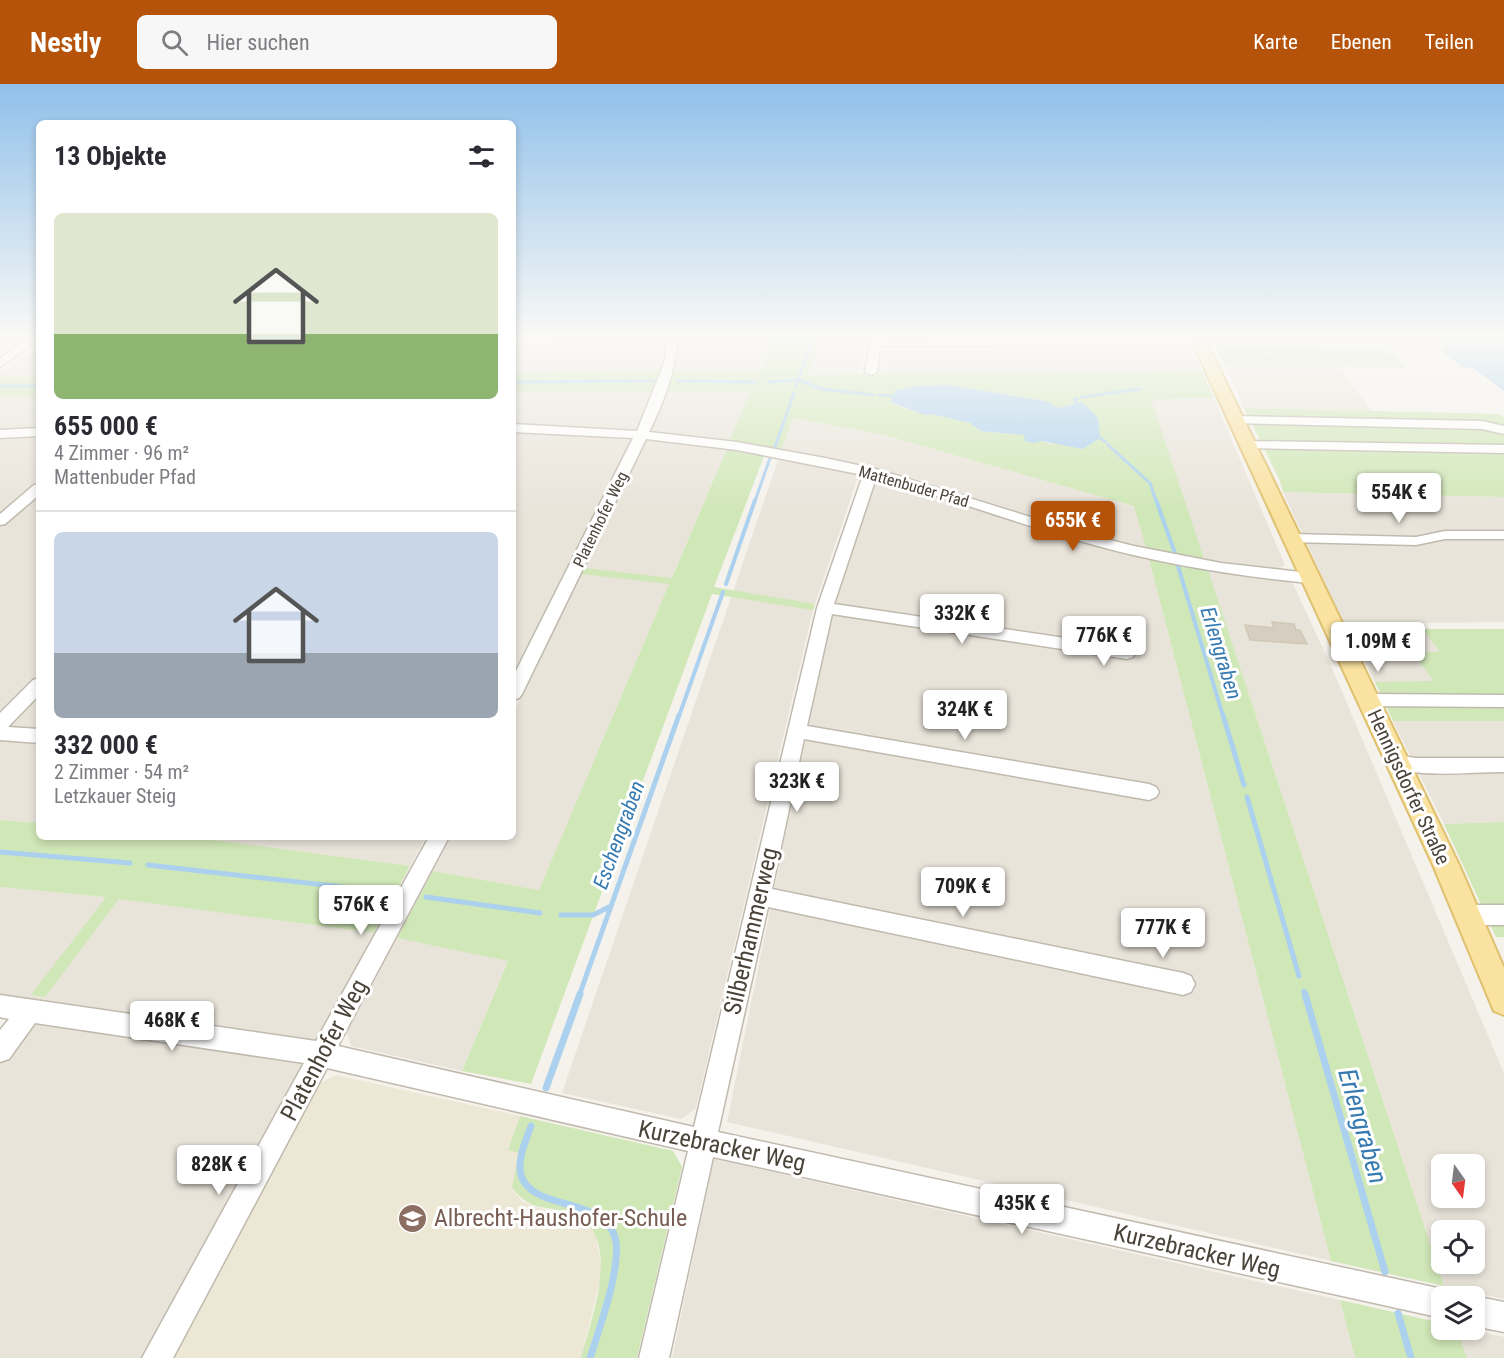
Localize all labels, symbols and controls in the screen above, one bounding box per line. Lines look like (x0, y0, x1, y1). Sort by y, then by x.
search box (137, 15, 557, 69)
text: Nestly (30, 26, 101, 59)
icon: search (158, 26, 191, 59)
text: Hier suchen (206, 30, 310, 55)
text: Karte (1253, 30, 1298, 54)
text: Ebenen (1331, 30, 1392, 54)
text: Teilen (1425, 30, 1474, 54)
icon: filters (465, 140, 498, 173)
text: 13 Objekte (54, 141, 167, 171)
icon: home (222, 252, 330, 360)
text: 655 000 € (54, 411, 158, 441)
text: 4 Zimmer · 96 m² (54, 441, 189, 465)
street label: Mattenbuder Pfad (857, 462, 971, 511)
text: Mattenbuder Pfad (54, 465, 196, 489)
street label: Platenhofer Weg (569, 468, 632, 570)
pin: 554K € (1350, 473, 1448, 524)
text: 554K € (1371, 480, 1427, 504)
pin: 655K € (1024, 501, 1122, 552)
text: 655K € (1045, 508, 1101, 532)
icon: home (222, 571, 330, 679)
pin: 332K € (913, 594, 1011, 645)
text: 332K € (934, 601, 990, 625)
water label: Erlengraben (1196, 604, 1246, 702)
pin: 776K € (1055, 616, 1153, 667)
pin: 1.09M € (1323, 622, 1433, 673)
text: 776K € (1076, 623, 1132, 647)
text: 1.09M € (1345, 629, 1411, 653)
pin: 324K € (916, 690, 1014, 741)
text: 324K € (937, 697, 993, 721)
street label: Hennigsdorfer Straße (1363, 706, 1455, 868)
text: 332 000 € (54, 730, 158, 760)
text: 2 Zimmer · 54 m² (54, 760, 189, 784)
pin: 323K € (748, 762, 846, 813)
text: 323K € (769, 769, 825, 793)
water label: Eschengraben (588, 778, 650, 892)
text: Letzkauer Steig (54, 784, 176, 808)
street label: Silberhammerweg (718, 845, 784, 1017)
pin: 709K € (914, 867, 1012, 918)
text: 709K € (935, 874, 991, 898)
pin: 576K € (312, 885, 410, 936)
text: 576K € (333, 892, 389, 916)
pin: 777K € (1114, 908, 1212, 959)
text: 777K € (1135, 915, 1191, 939)
street label: Platenhofer Weg (275, 974, 373, 1126)
pin: 468K € (123, 1001, 221, 1052)
text: 468K € (144, 1008, 200, 1032)
water label: Erlengraben (1332, 1065, 1394, 1187)
street label: Kurzebracker Weg (636, 1115, 808, 1177)
pin: 828K € (170, 1145, 268, 1196)
text: 828K € (191, 1152, 247, 1176)
north arrow (1431, 1154, 1485, 1208)
map controls (1431, 1154, 1485, 1340)
pin: 435K € (973, 1184, 1071, 1235)
text: 435K € (994, 1191, 1050, 1215)
school or university icon: Albrecht-Haushofer-Schule (397, 1202, 429, 1234)
place label: Albrecht-Haushofer-Schule (434, 1204, 687, 1232)
street label: Kurzebracker Weg (1111, 1218, 1283, 1284)
button: locate (1431, 1220, 1485, 1274)
button: layers (1431, 1286, 1485, 1340)

